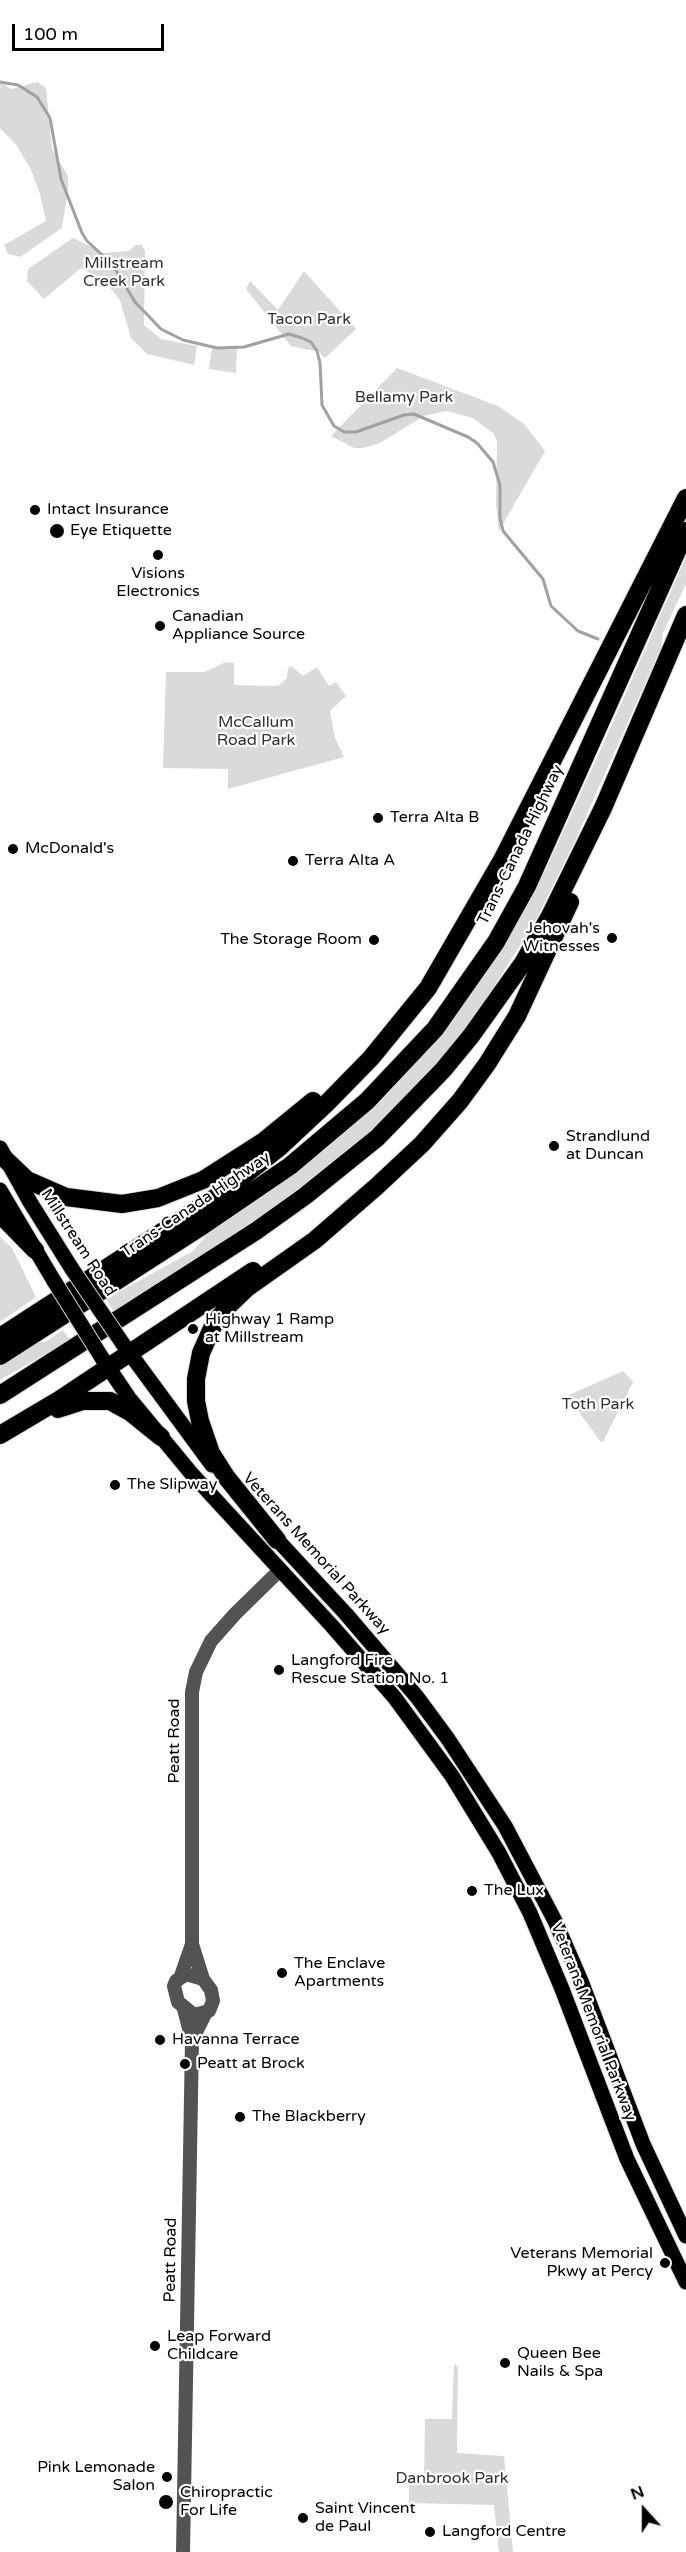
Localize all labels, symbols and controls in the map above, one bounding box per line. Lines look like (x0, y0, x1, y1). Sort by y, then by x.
scale bar (15, 12, 166, 50)
text: 100 m (23, 23, 78, 45)
park label: Millstream Creek Park (83, 254, 165, 292)
park label: Tacon Park (267, 310, 351, 330)
park label: Bellamy Park (355, 388, 453, 408)
place label: Intact Insurance (47, 500, 169, 520)
marker: Intact Insurance (28, 503, 42, 517)
place label: Eye Etiquette (70, 521, 172, 541)
marker: Eye Etiquette (48, 522, 66, 540)
marker: Visions Electronics (151, 548, 165, 562)
place label: Visions Electronics (116, 564, 200, 602)
place label: Canadian Appliance Source (172, 607, 305, 645)
marker: Canadian Appliance Source (153, 619, 167, 633)
park label: McCallum Road Park (217, 713, 295, 751)
street label: Trans-Canada Highway (474, 762, 568, 928)
place label: Terra Alta B (390, 808, 479, 828)
marker: Terra Alta B (371, 811, 385, 825)
place label: McDonald's (25, 839, 114, 859)
marker: McDonald's (6, 842, 20, 856)
place label: Terra Alta A (305, 851, 395, 871)
marker: Terra Alta A (286, 854, 300, 868)
place label: Jehovah's Witnesses (523, 919, 600, 957)
place label: The Storage Room (220, 930, 362, 950)
marker: Jehovah's Witnesses (605, 931, 619, 945)
marker: The Storage Room (367, 933, 381, 947)
place label: Strandlund at Duncan (566, 1127, 650, 1165)
marker: Strandlund at Duncan (547, 1139, 561, 1153)
street label: Trans-Canada Highway (118, 1148, 274, 1262)
street label: Millstream Road (36, 1186, 120, 1300)
place label: Highway 1 Ramp at Millstream (205, 1310, 334, 1348)
marker: Highway 1 Ramp at Millstream (186, 1322, 200, 1336)
park label: Toth Park (562, 1395, 634, 1415)
street label: Veterans Memorial Parkway (238, 1469, 394, 1639)
place label: The Slipway (127, 1475, 217, 1495)
marker: The Slipway (108, 1478, 122, 1492)
place label: Langford Fire Rescue Station No. 1 (291, 1651, 449, 1689)
marker: Langford Fire Rescue Station No. 1 (272, 1663, 286, 1677)
street label: Peatt Road (165, 1699, 185, 1783)
place label: The Lux (484, 1881, 544, 1901)
marker: The Lux (465, 1884, 479, 1898)
street label: Veterans Memorial Parkway (546, 1920, 640, 2124)
place label: The Enclave Apartments (294, 1954, 385, 1992)
marker: The Enclave Apartments (275, 1966, 289, 1980)
place label: Havanna Terrace (172, 2030, 299, 2050)
marker: Havanna Terrace (153, 2033, 167, 2047)
place label: Peatt at Brock (197, 2054, 305, 2074)
marker: Peatt at Brock (178, 2057, 192, 2071)
place label: The Blackberry (252, 2107, 366, 2127)
marker: The Blackberry (233, 2110, 247, 2124)
street label: Peatt Road (161, 2217, 181, 2303)
place label: Veterans Memorial Pkwy at Percy (510, 2244, 653, 2282)
marker: Veterans Memorial Pkwy at Percy (658, 2256, 672, 2270)
place label: Leap Forward Childcare (167, 2327, 271, 2365)
marker: Leap Forward Childcare (148, 2339, 162, 2353)
place label: Queen Bee Nails & Spa (517, 2344, 603, 2382)
marker: Queen Bee Nails & Spa (498, 2356, 512, 2370)
place label: Pink Lemonade Salon (37, 2458, 155, 2496)
park label: Danbrook Park (395, 2469, 509, 2489)
marker: Pink Lemonade Salon (160, 2470, 174, 2484)
north arrow (614, 2480, 674, 2540)
text: N (628, 2482, 647, 2505)
place label: Chiropractic For Life (180, 2483, 273, 2521)
marker: Chiropractic For Life (157, 2493, 175, 2511)
place label: Saint Vincent de Paul (315, 2499, 416, 2537)
marker: Saint Vincent de Paul (296, 2511, 310, 2525)
place label: Langford Centre (442, 2522, 566, 2542)
marker: Langford Centre (423, 2525, 437, 2539)

